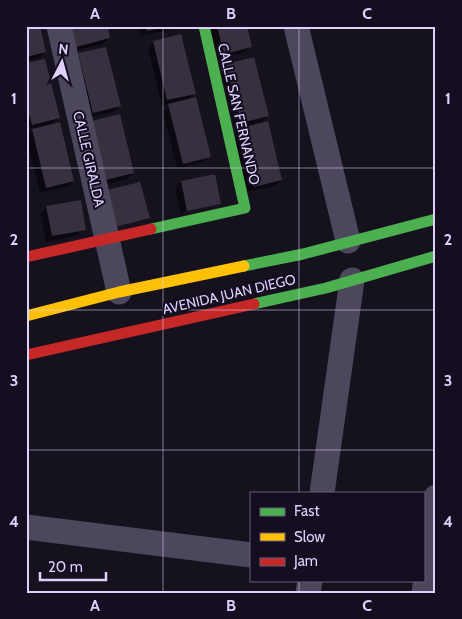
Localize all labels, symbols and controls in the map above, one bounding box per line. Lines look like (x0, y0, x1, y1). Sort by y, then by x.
text: A (90, 4, 100, 23)
text: B (226, 4, 236, 23)
text: C (362, 4, 372, 23)
north arrow (38, 38, 88, 88)
text: N (57, 40, 69, 59)
street label: CALLE SAN FERNANDO (214, 41, 264, 187)
text: 1 (11, 89, 17, 108)
text: 1 (445, 89, 451, 108)
street label: CALLE GIRALDA (69, 109, 109, 209)
text: 2 (10, 230, 18, 249)
text: 2 (444, 230, 452, 249)
street label: AVENIDA JUAN DIEGO (161, 270, 298, 318)
text: 3 (10, 371, 18, 390)
text: 3 (444, 371, 452, 390)
legend (250, 492, 424, 582)
text: Fast (294, 502, 319, 520)
text: 4 (9, 512, 19, 531)
text: 4 (443, 512, 453, 531)
text: Slow (294, 528, 325, 546)
scale bar (40, 549, 106, 581)
text: Jam (293, 552, 318, 570)
text: 20 m (48, 558, 83, 576)
text: A (90, 596, 100, 615)
text: B (226, 596, 236, 615)
text: C (362, 596, 372, 615)

